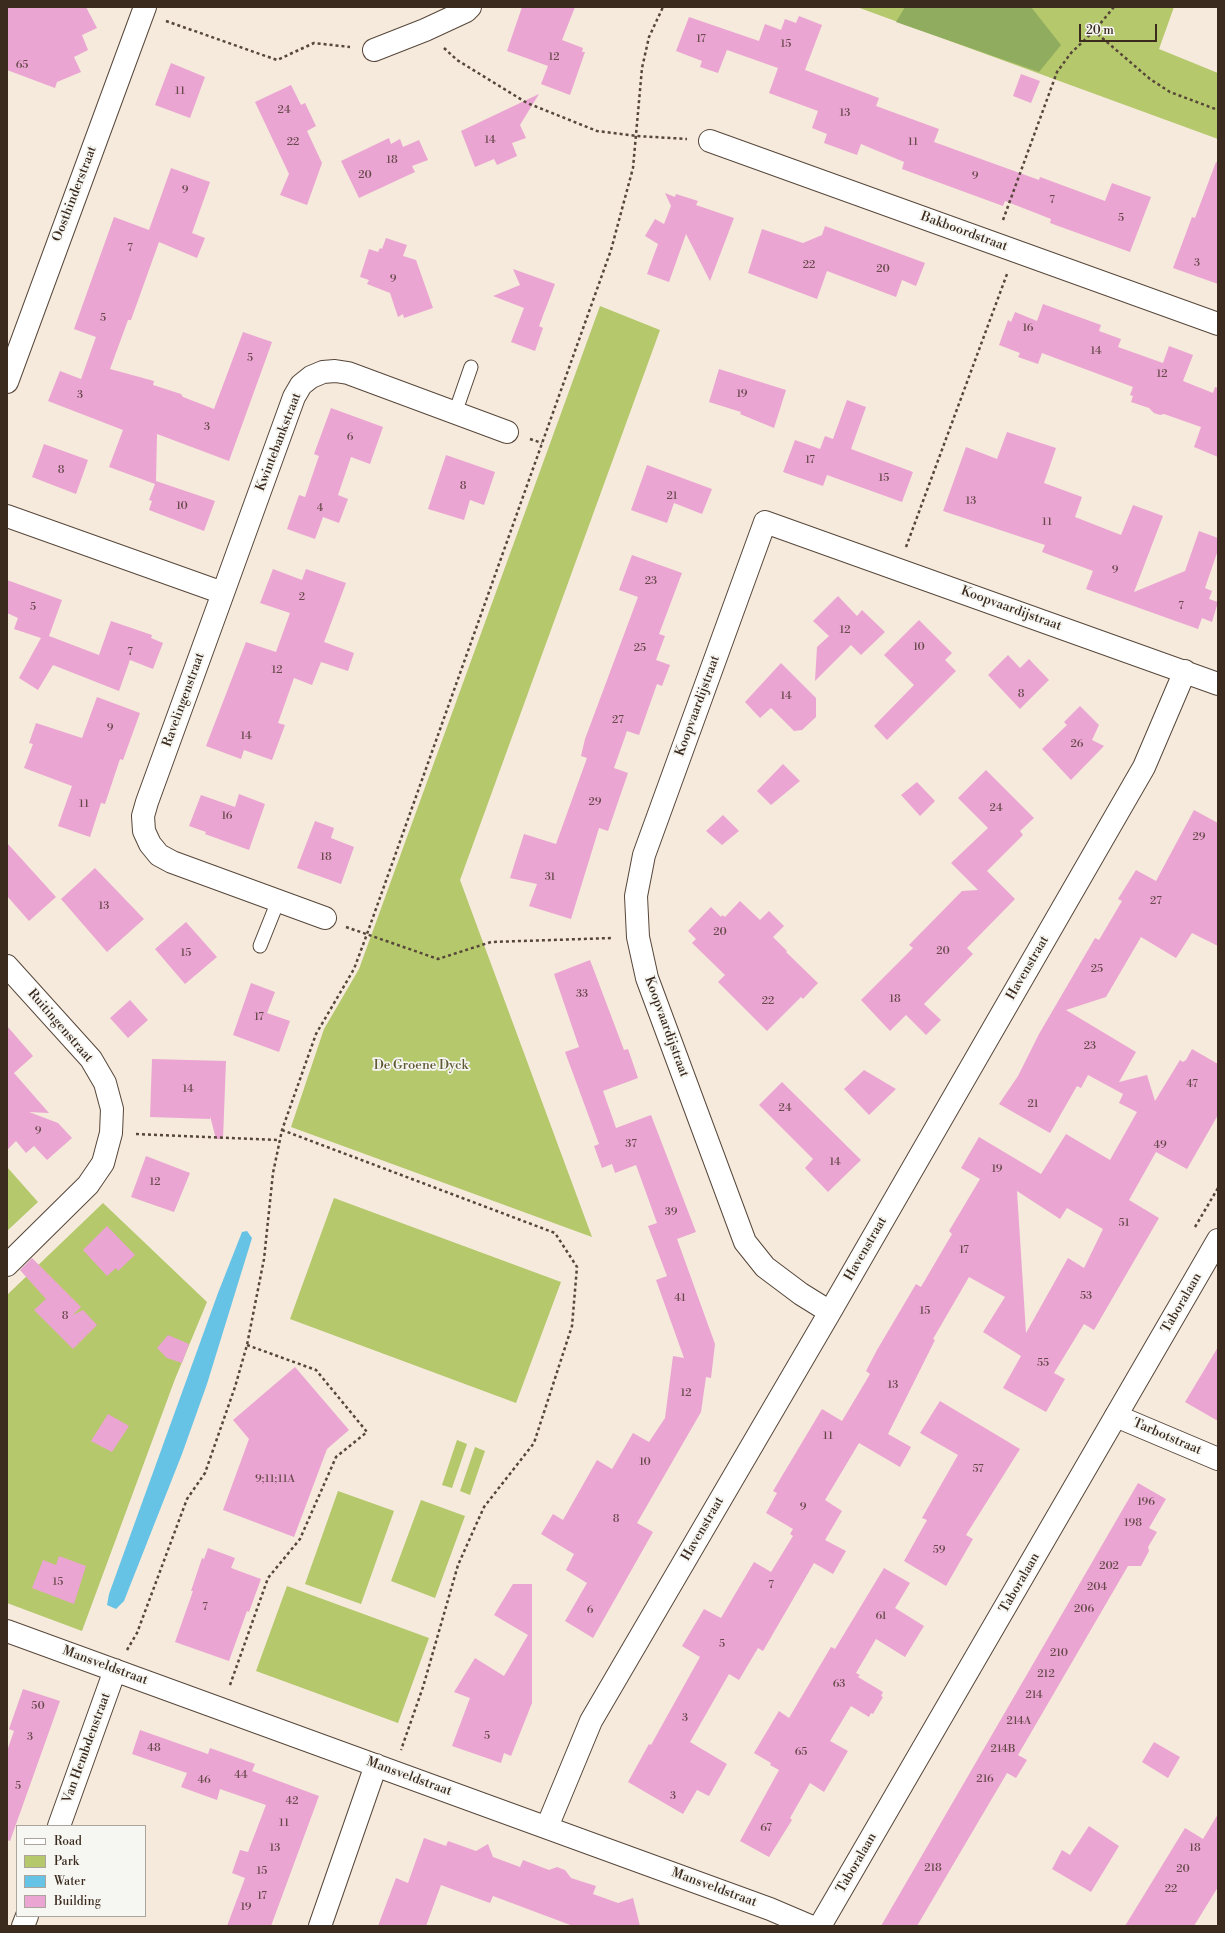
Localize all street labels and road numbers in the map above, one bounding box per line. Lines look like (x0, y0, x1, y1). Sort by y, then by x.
street label: Oosthinderstraat (50, 144, 100, 244)
street label: Bakboordstraat (919, 209, 1009, 255)
street label: Kwintebankstraat (253, 391, 305, 493)
street label: Koopvaardijstraat (959, 584, 1063, 634)
street label: Ravelingenstraat (160, 651, 208, 749)
street label: Koopvaardijstraat (673, 654, 723, 758)
street label: Havenstraat (1003, 933, 1053, 1003)
street label: Koopvaardijstraat (641, 975, 691, 1079)
street label: Ruitingenstraat (24, 986, 96, 1066)
street label: Havenstraat (841, 1214, 891, 1284)
street label: Taboralaan (1159, 1270, 1205, 1336)
street label: Tarbotstraat (1130, 1415, 1204, 1459)
street label: Havenstraat (678, 1494, 728, 1564)
street label: Taboralaan (997, 1550, 1043, 1616)
street label: Mansveldstraat (60, 1643, 150, 1689)
street label: Van Hembdenstraat (60, 1691, 114, 1805)
street label: Mansveldstraat (364, 1754, 454, 1800)
street label: Taboralaan (834, 1830, 880, 1896)
street label: Mansveldstraat (669, 1865, 759, 1911)

